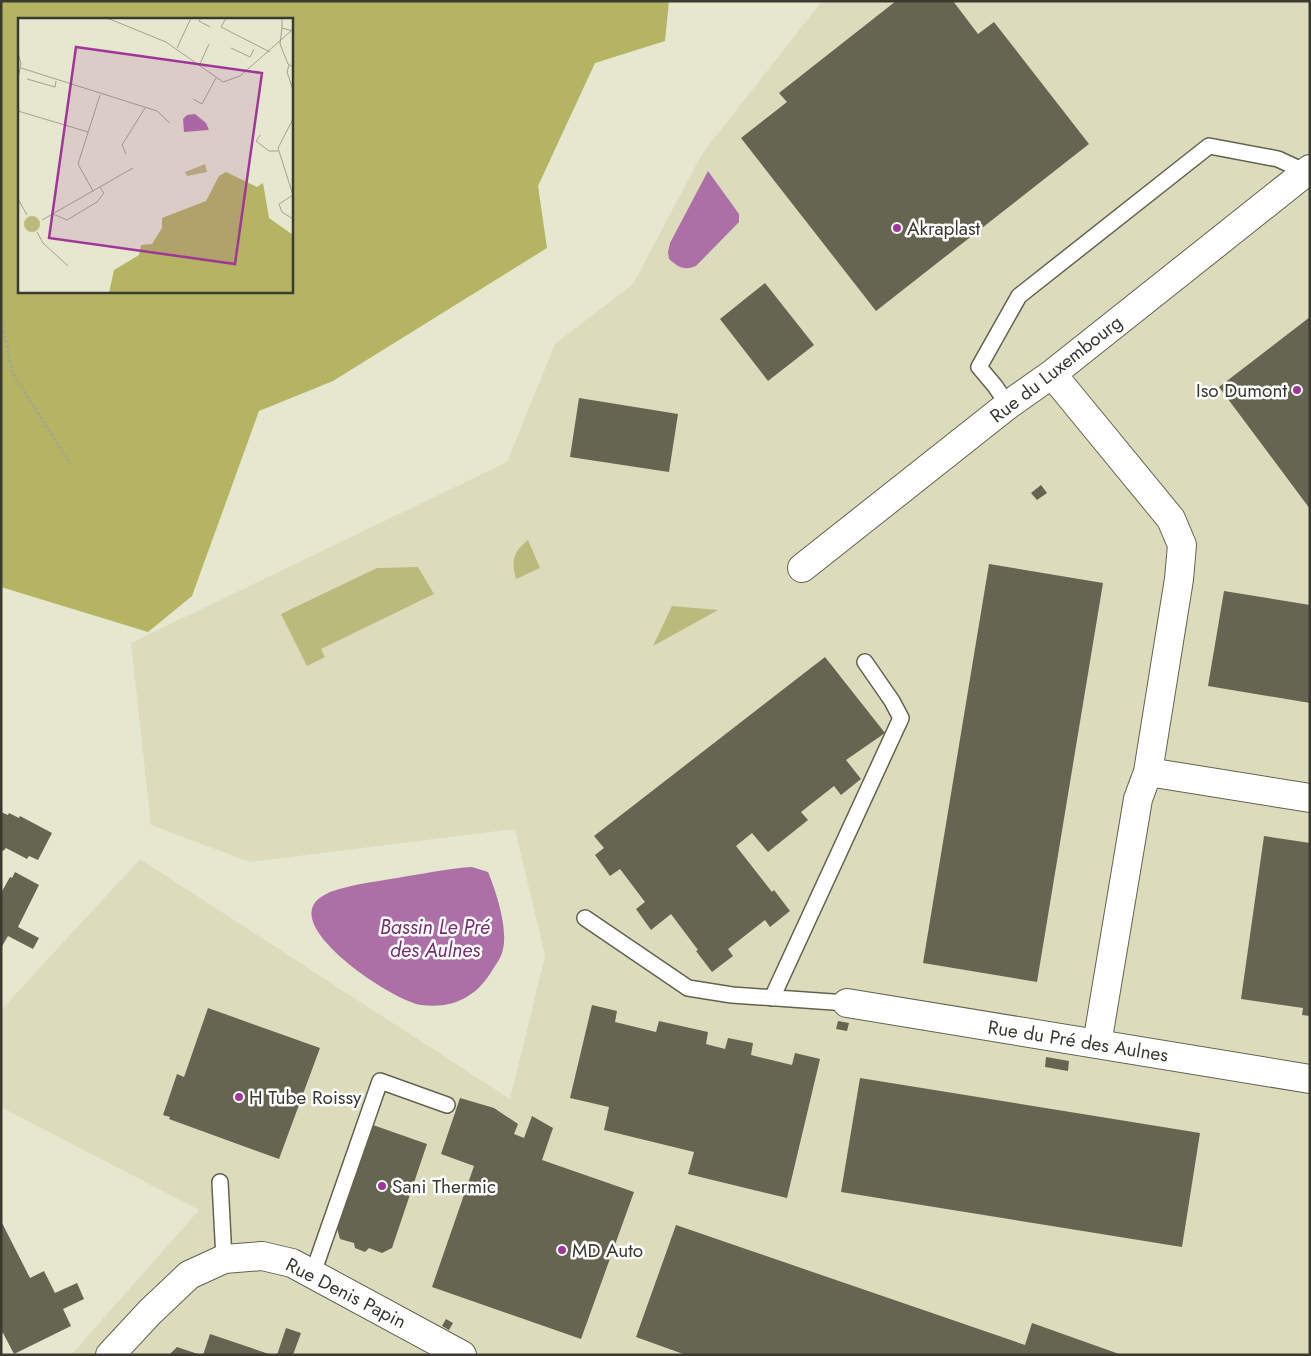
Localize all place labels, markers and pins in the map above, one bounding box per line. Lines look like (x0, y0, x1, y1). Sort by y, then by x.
place label: Akraplast (907, 215, 981, 242)
marker: Akraplast (891, 222, 903, 234)
place label: Iso Dumont (1196, 377, 1287, 404)
marker: Iso Dumont (1291, 384, 1303, 396)
place label: H Tube Roissy (249, 1084, 362, 1111)
marker: H Tube Roissy (233, 1091, 245, 1103)
place label: Sani Thermic (392, 1173, 496, 1200)
marker: Sani Thermic (376, 1180, 388, 1192)
place label: MD Auto (572, 1237, 643, 1264)
marker: MD Auto (556, 1244, 568, 1256)

